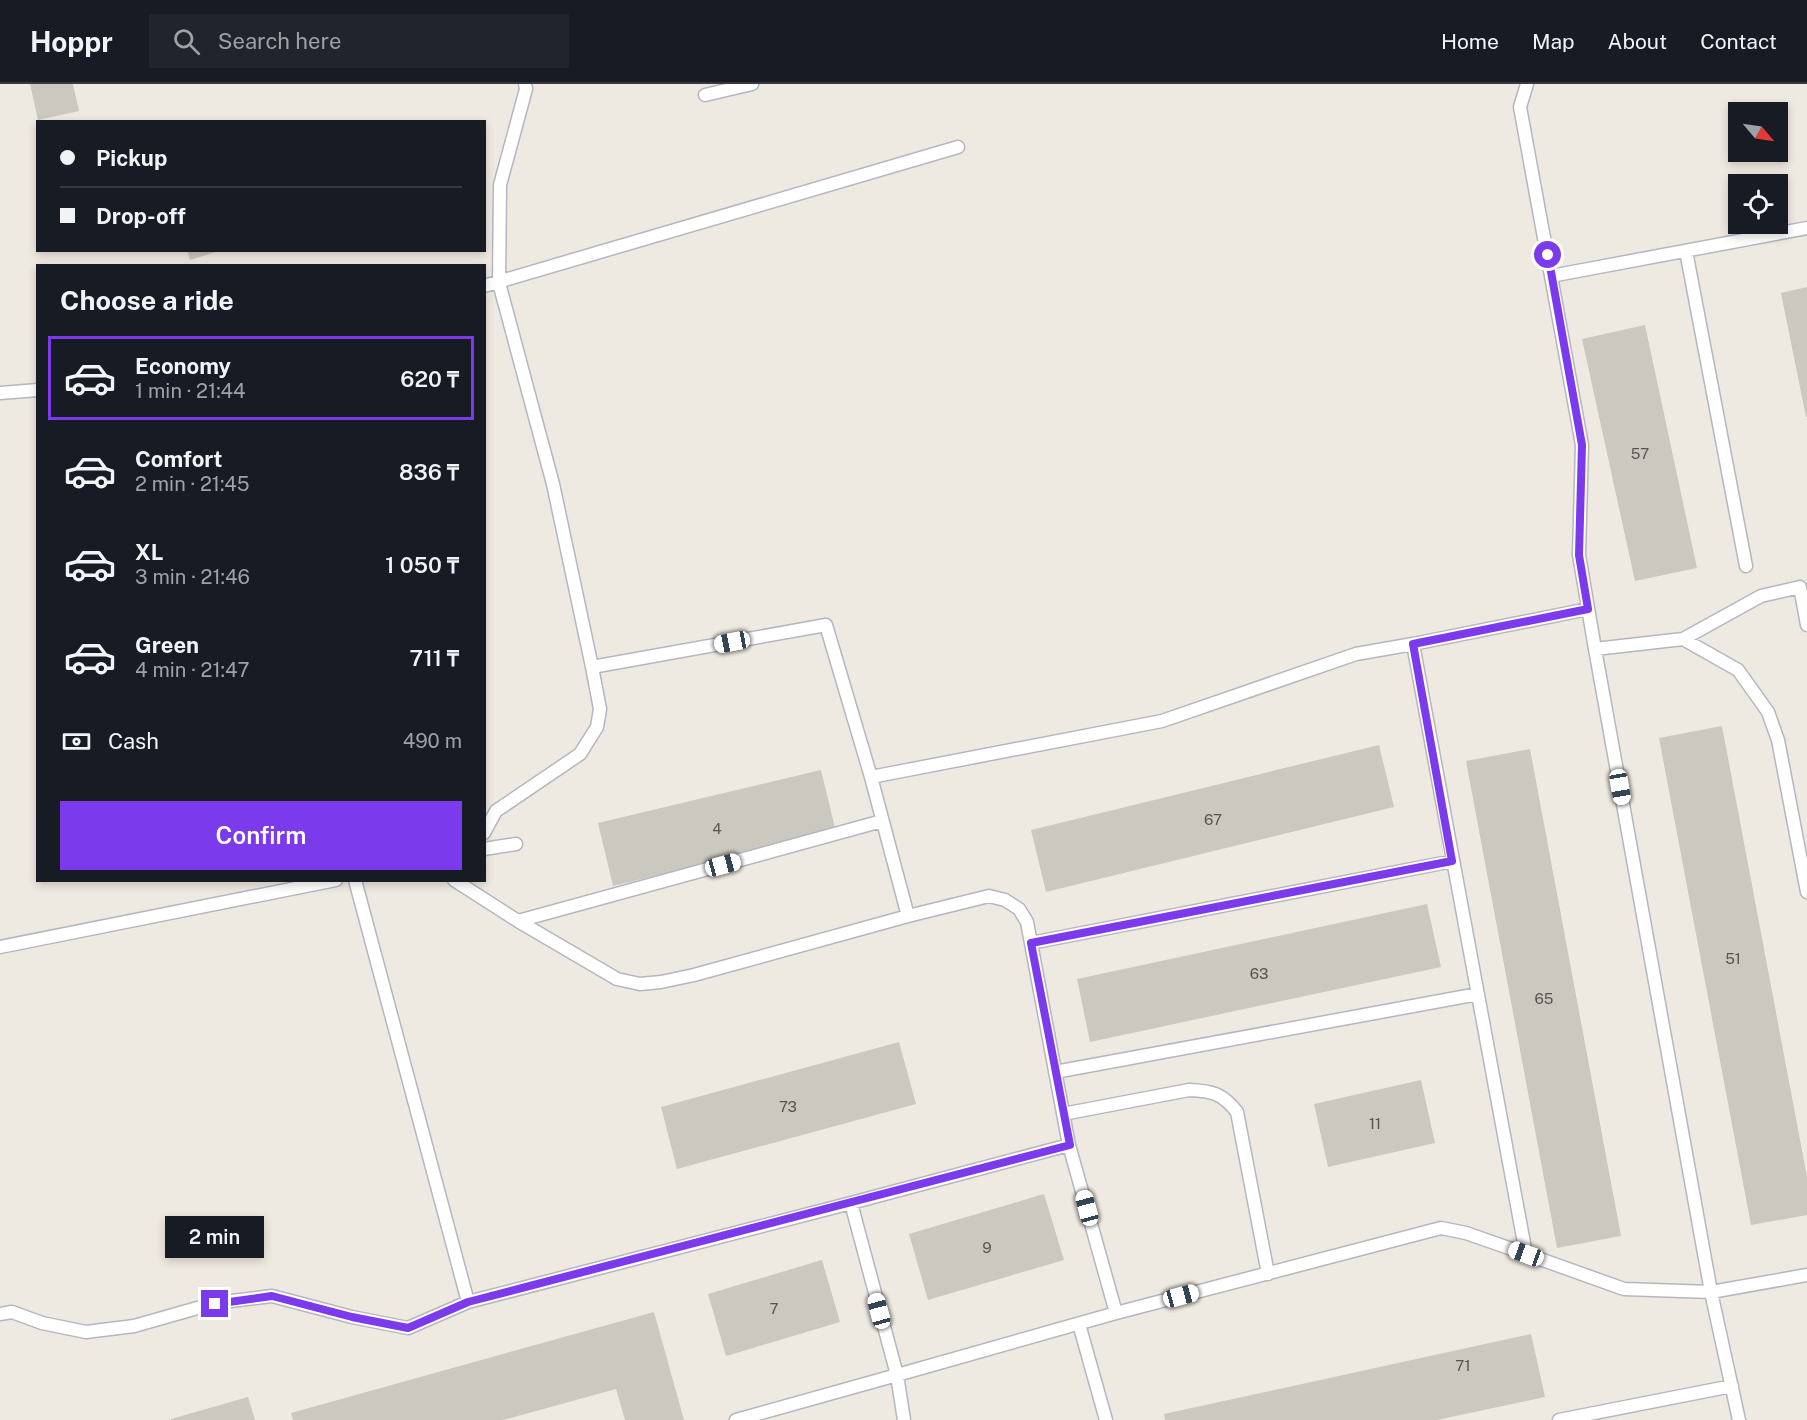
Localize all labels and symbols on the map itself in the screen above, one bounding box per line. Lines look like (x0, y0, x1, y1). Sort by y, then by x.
north arrow (1728, 102, 1788, 162)
route start (1534, 241, 1561, 268)
house number: 57 (1631, 445, 1649, 462)
car (713, 630, 751, 654)
car (1608, 768, 1632, 806)
house number: 67 (1204, 811, 1222, 828)
house number: 4 (712, 820, 722, 837)
car (703, 852, 743, 878)
house number: 51 (1725, 950, 1741, 967)
house number: 63 (1250, 965, 1268, 982)
house number: 65 (1535, 990, 1553, 1007)
house number: 73 (779, 1098, 797, 1115)
house number: 11 (1369, 1115, 1381, 1132)
car (1074, 1188, 1100, 1228)
callout: 2 min (166, 1217, 264, 1259)
house number: 9 (982, 1239, 992, 1256)
car (1506, 1239, 1546, 1269)
car (1161, 1283, 1201, 1309)
route end (201, 1290, 228, 1317)
car (866, 1291, 892, 1331)
house number: 7 (769, 1300, 779, 1317)
house number: 71 (1455, 1357, 1471, 1374)

